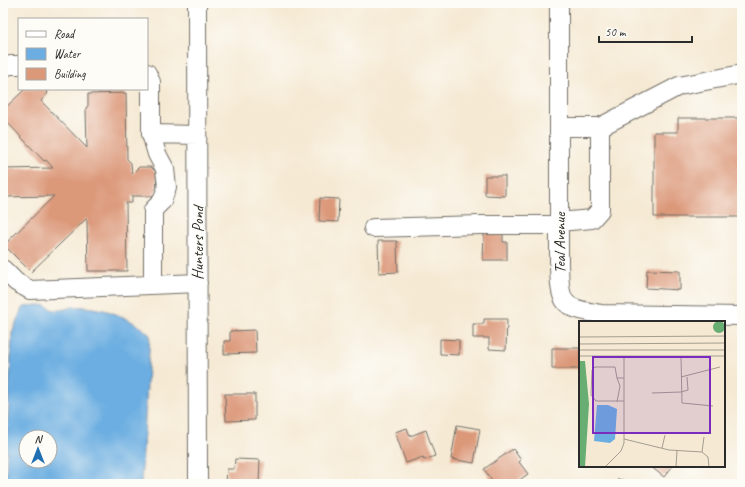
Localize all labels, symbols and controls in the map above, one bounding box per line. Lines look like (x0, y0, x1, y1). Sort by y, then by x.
legend (18, 18, 148, 90)
scale bar (599, 18, 692, 44)
text: 50 m (605, 24, 627, 40)
text: Road (54, 26, 76, 42)
text: Water (54, 46, 82, 62)
text: Building (54, 66, 86, 82)
street label: Hunters Pond (188, 203, 208, 280)
street label: Teal Avenue (550, 211, 570, 273)
inset map (579, 321, 725, 467)
north arrow (18, 429, 58, 469)
text: N (35, 432, 44, 446)

